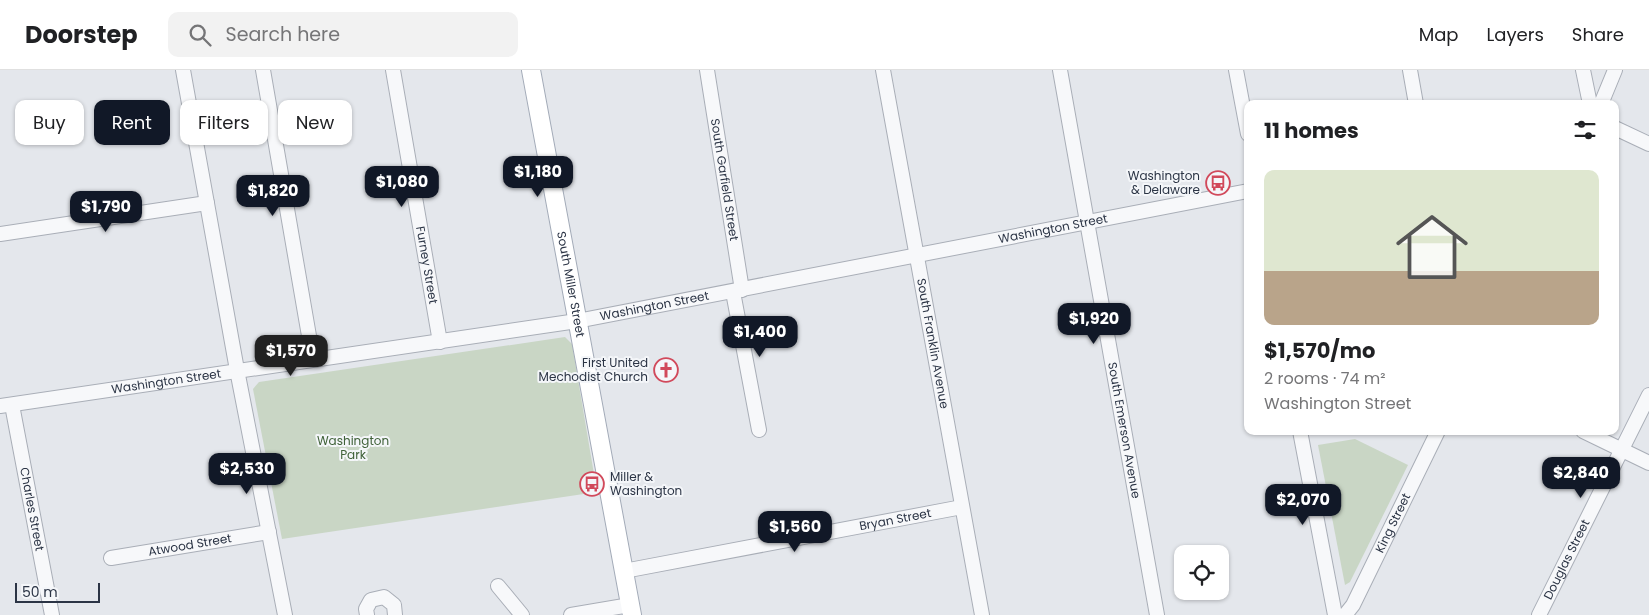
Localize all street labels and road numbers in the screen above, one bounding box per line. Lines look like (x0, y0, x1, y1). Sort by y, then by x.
street label: South Garfield Street (707, 117, 743, 242)
street label: Washington Street (997, 209, 1109, 247)
street label: Furney Street (412, 225, 442, 305)
street label: South Miller Street (553, 230, 589, 339)
street label: South Franklin Avenue (913, 277, 953, 410)
street label: Washington Street (598, 287, 710, 324)
street label: South Emerson Avenue (1104, 361, 1145, 500)
street label: Washington Street (110, 365, 222, 397)
street label: Charles Street (16, 466, 49, 552)
street label: King Street (1371, 490, 1414, 555)
street label: Bryan Street (858, 504, 932, 534)
street label: Douglas Street (1539, 516, 1594, 602)
street label: Atwood Street (147, 529, 233, 560)

